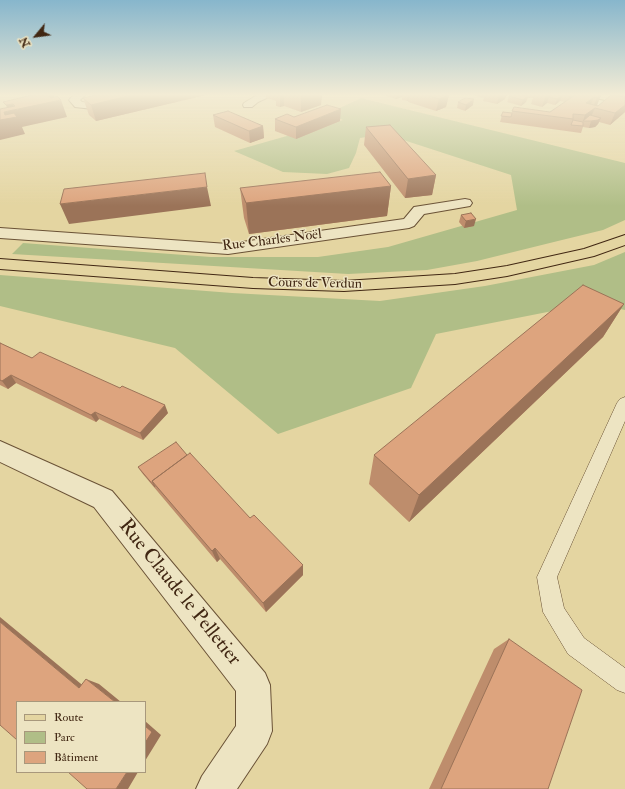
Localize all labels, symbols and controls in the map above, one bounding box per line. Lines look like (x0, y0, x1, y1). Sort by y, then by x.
north arrow (16, 16, 56, 56)
text: N (17, 35, 33, 50)
street label: Rue Charles Noël (221, 227, 323, 255)
street label: Cours de Verdun (268, 275, 362, 293)
street label: Rue Claude le Pelletier (113, 515, 245, 671)
legend (16, 701, 146, 773)
text: Route (54, 710, 83, 725)
text: Parc (54, 730, 75, 745)
text: Bâtiment (54, 750, 98, 765)

